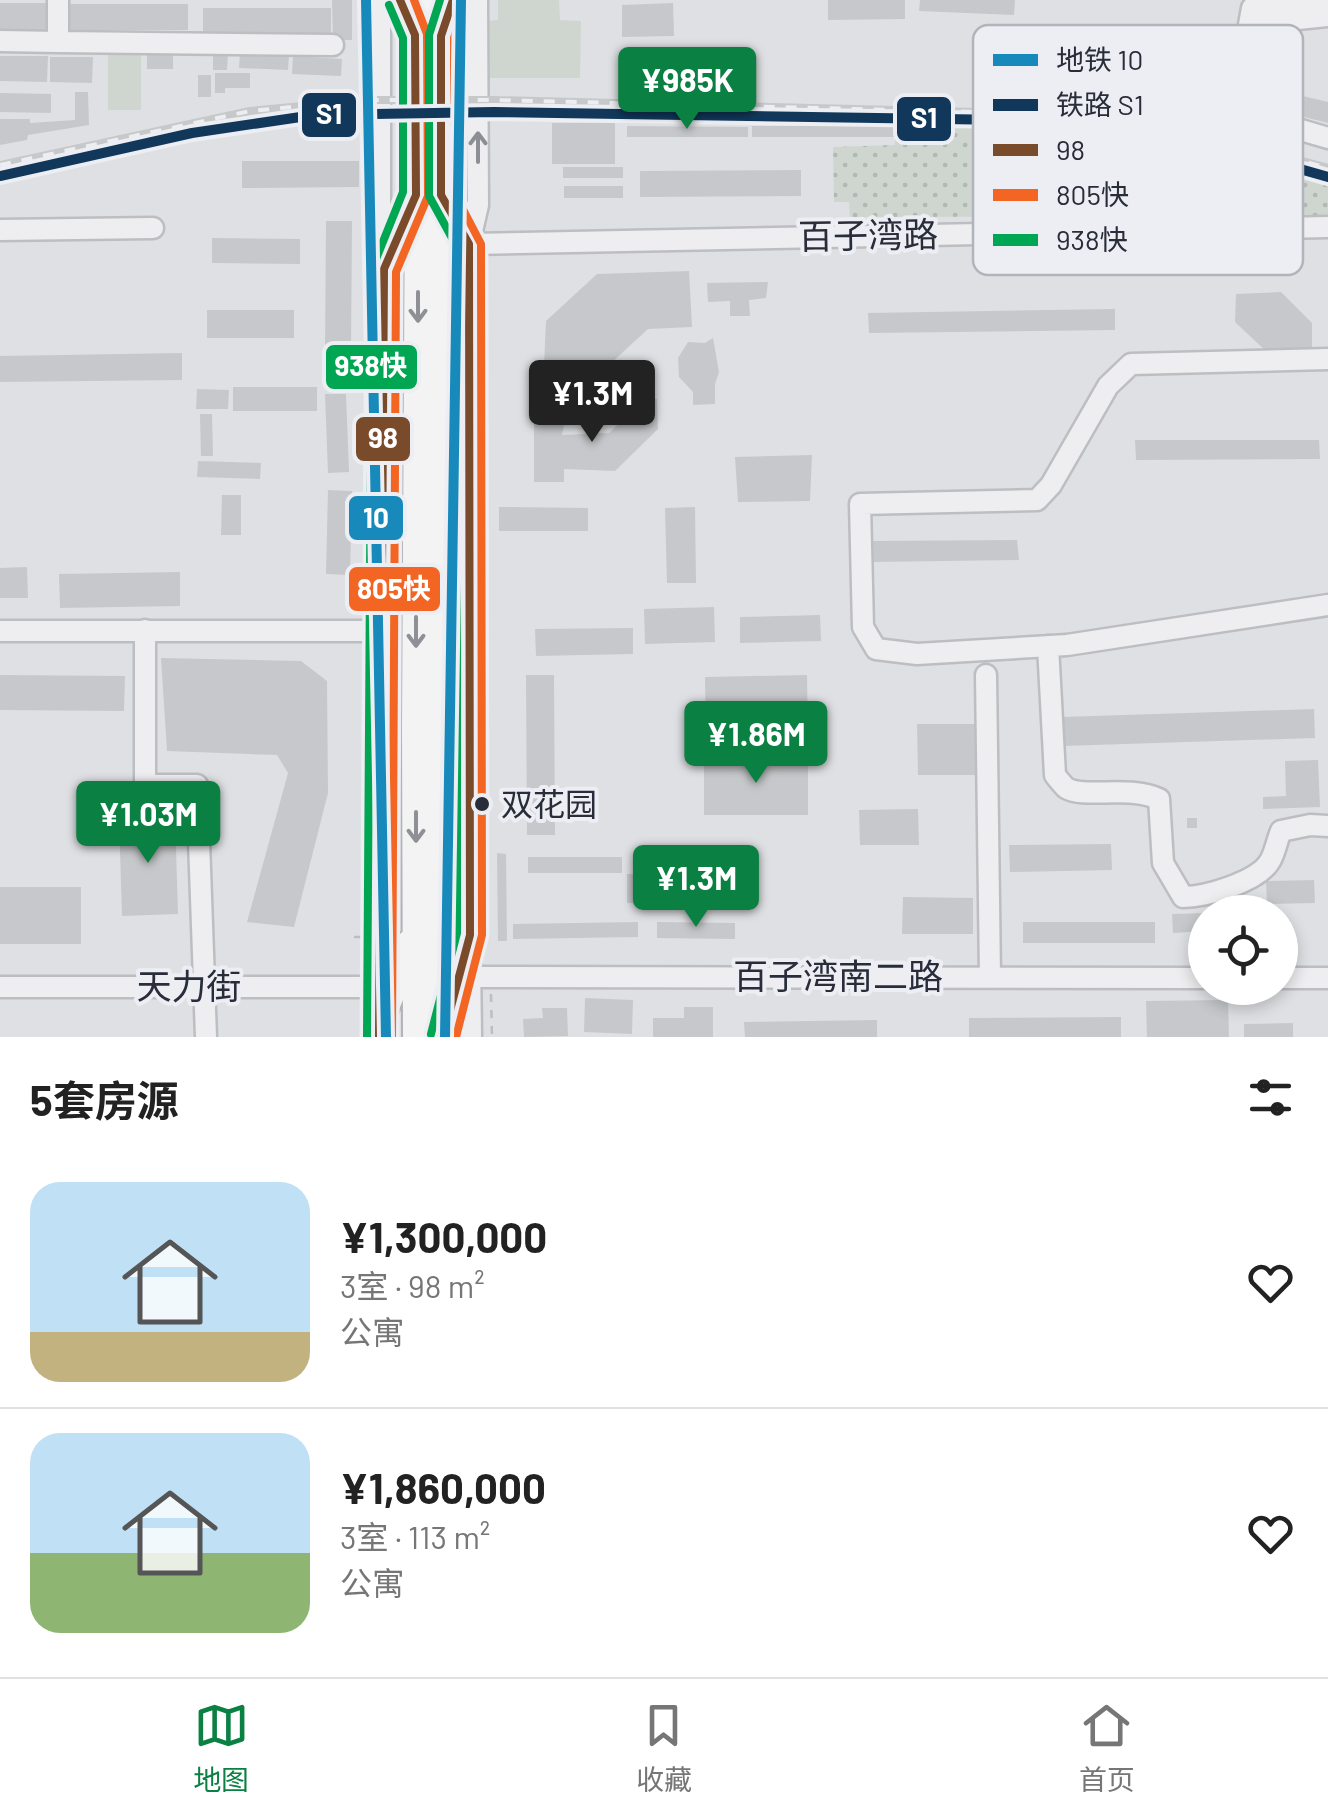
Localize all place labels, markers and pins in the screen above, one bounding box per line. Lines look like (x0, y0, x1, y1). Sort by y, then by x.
pin: ¥985K (617, 47, 757, 132)
pin: ¥1.3M (522, 360, 662, 445)
pin: ¥1.86M (675, 701, 837, 786)
pin: ¥1.03M (67, 781, 229, 866)
place label: 双花园 (501, 784, 597, 822)
marker: 双花园 (472, 794, 492, 814)
pin: ¥1.3M (626, 845, 766, 930)

